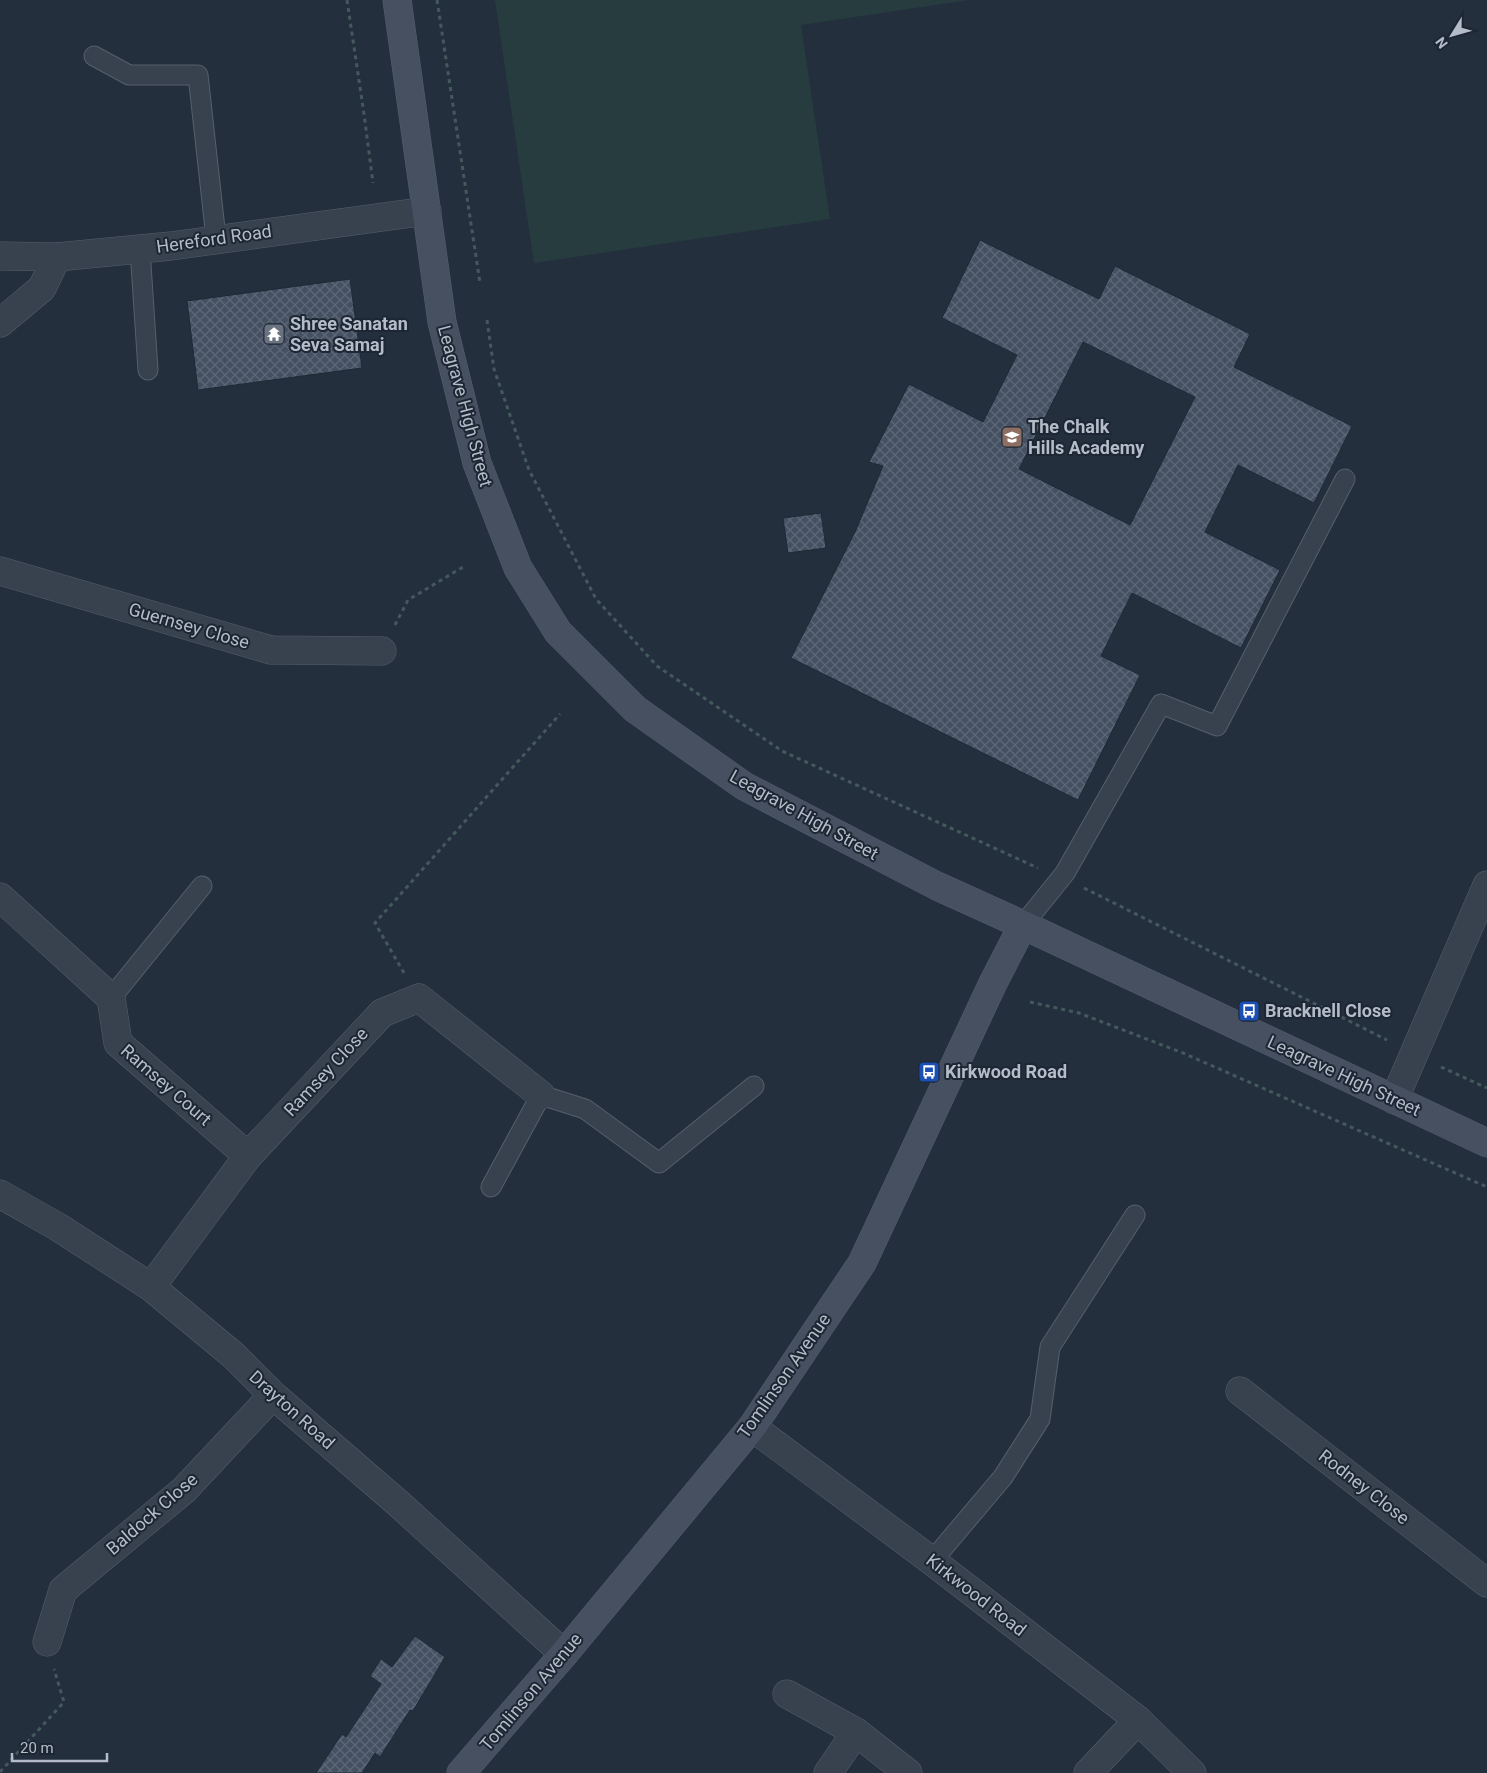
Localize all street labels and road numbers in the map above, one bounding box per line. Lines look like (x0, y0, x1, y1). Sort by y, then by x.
street label: Hereford Road (155, 220, 273, 257)
street label: Leagrave High Street (434, 323, 497, 489)
street label: Guernsey Close (126, 598, 252, 653)
street label: Leagrave High Street (726, 765, 882, 864)
street label: Ramsey Close (279, 1023, 372, 1120)
street label: Leagrave High Street (1264, 1031, 1424, 1120)
street label: Ramsey Court (117, 1040, 216, 1130)
street label: Tomlinson Avenue (733, 1309, 834, 1442)
street label: Drayton Road (245, 1366, 339, 1453)
street label: Rodney Close (1315, 1445, 1414, 1528)
street label: Baldock Close (102, 1468, 202, 1559)
street label: Kirkwood Road (922, 1549, 1030, 1640)
street label: Tomlinson Avenue (475, 1628, 586, 1755)

